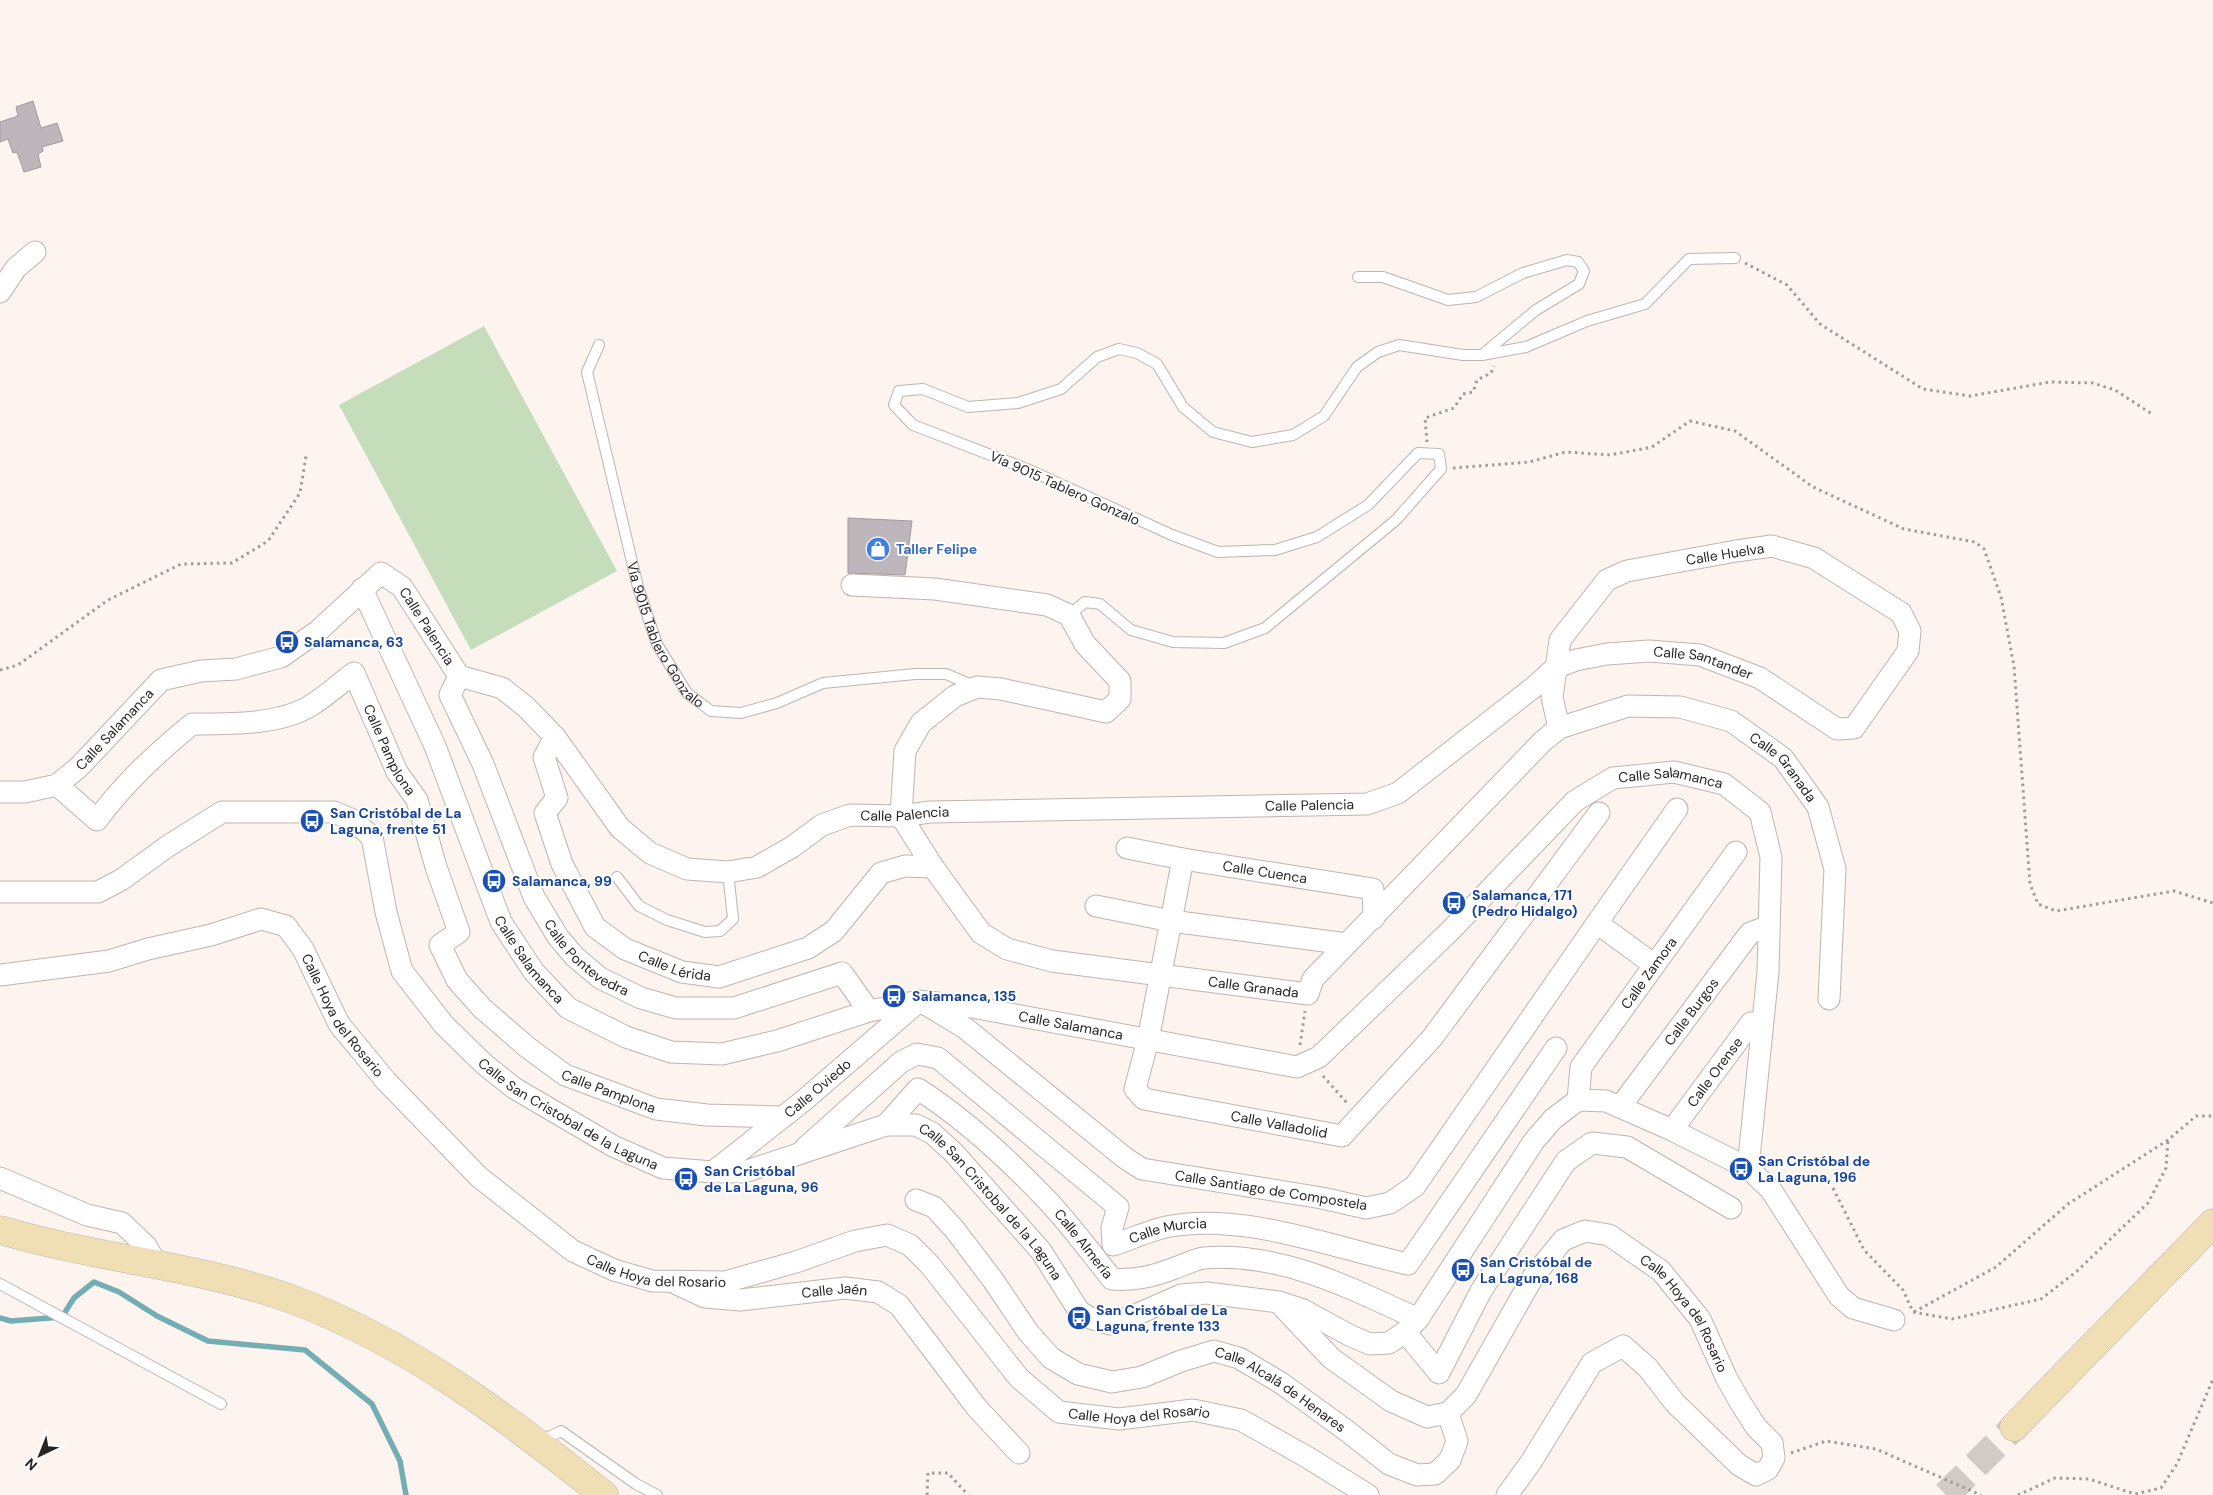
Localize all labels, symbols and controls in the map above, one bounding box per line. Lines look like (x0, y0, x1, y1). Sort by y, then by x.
street label: Vía 9015 Tablero Gonzalo (987, 447, 1143, 529)
shop icon: Taller Felipe (865, 536, 891, 562)
street label: Calle Huelva (1685, 539, 1765, 569)
place label: Taller Felipe (896, 540, 977, 558)
street label: Vía 9015 Tablero Gonzalo (623, 560, 708, 712)
street label: Calle Palencia (395, 584, 459, 669)
bus stop icon: Salamanca, 63 (274, 629, 300, 655)
place label: Salamanca, 63 (304, 633, 403, 651)
street label: Calle Santander (1653, 642, 1755, 683)
street label: Calle Salamanca (72, 685, 157, 774)
street label: Calle Pamplona (360, 702, 420, 799)
street label: Calle Granada (1746, 728, 1821, 806)
street label: Calle Salamanca (1617, 763, 1725, 792)
street label: Calle Palencia (1265, 795, 1354, 815)
street label: Calle Palencia (860, 803, 949, 825)
place label: San Cristóbal de La Laguna, frente 51 (330, 804, 461, 838)
bus stop icon: San Cristóbal de La Laguna, frente 51 (299, 808, 325, 834)
street label: Calle Cuenca (1221, 856, 1308, 887)
bus stop icon: Salamanca, 99 (481, 868, 507, 894)
place label: Salamanca, 99 (512, 872, 612, 890)
place label: Salamanca, 171 (Pedro Hidalgo) (1472, 886, 1578, 920)
bus stop icon: Salamanca, 171 (Pedro Hidalgo) (1441, 890, 1467, 916)
street label: Calle Salamanca (490, 913, 568, 1007)
street label: Calle Pontevedra (540, 916, 632, 1000)
street label: Calle Zamora (1617, 934, 1681, 1013)
street label: Calle Lérida (636, 946, 712, 985)
street label: Calle Hoya del Rosario (298, 951, 388, 1081)
street label: Calle Granada (1207, 972, 1300, 1002)
street label: Calle Burgos (1660, 974, 1722, 1049)
bus stop icon: Salamanca, 135 (881, 983, 907, 1009)
place label: Salamanca, 135 (912, 987, 1016, 1005)
street label: Calle Salamanca (1017, 1007, 1125, 1044)
street label: Calle Orense (1683, 1034, 1746, 1111)
street label: Calle San Cristobal de la Laguna (474, 1054, 661, 1174)
street label: Calle Oviedo (780, 1055, 855, 1122)
street label: Calle Pamplona (559, 1065, 658, 1117)
street label: Calle Valladolid (1229, 1106, 1329, 1142)
street label: Calle San Cristobal de la Laguna (916, 1119, 1066, 1283)
place label: San Cristóbal de La Laguna, 196 (1758, 1152, 1870, 1186)
bus stop icon: San Cristóbal de La Laguna, 196 (1728, 1156, 1754, 1182)
place label: San Cristóbal de La Laguna, 96 (704, 1162, 819, 1196)
bus stop icon: San Cristóbal de La Laguna, 96 (673, 1166, 699, 1192)
street label: Calle Santiago de Compostela (1174, 1166, 1368, 1214)
street label: Calle Almería (1050, 1205, 1117, 1282)
street label: Calle Murcia (1126, 1214, 1207, 1247)
street label: Calle Hoya del Rosario (584, 1250, 726, 1291)
street label: Calle Hoya del Rosario (1636, 1250, 1732, 1375)
place label: San Cristóbal de La Laguna, 168 (1480, 1253, 1592, 1287)
bus stop icon: San Cristóbal de La Laguna, 168 (1450, 1257, 1476, 1283)
street label: Calle Jaén (800, 1279, 868, 1302)
place label: San Cristóbal de La Laguna, frente 133 (1096, 1301, 1227, 1335)
bus stop icon: San Cristóbal de La Laguna, frente 133 (1066, 1305, 1092, 1331)
street label: Calle Alcalá de Henares (1213, 1343, 1349, 1436)
street label: Calle Hoya del Rosario (1067, 1401, 1212, 1428)
north arrow (15, 1430, 65, 1480)
text: N (21, 1454, 41, 1475)

